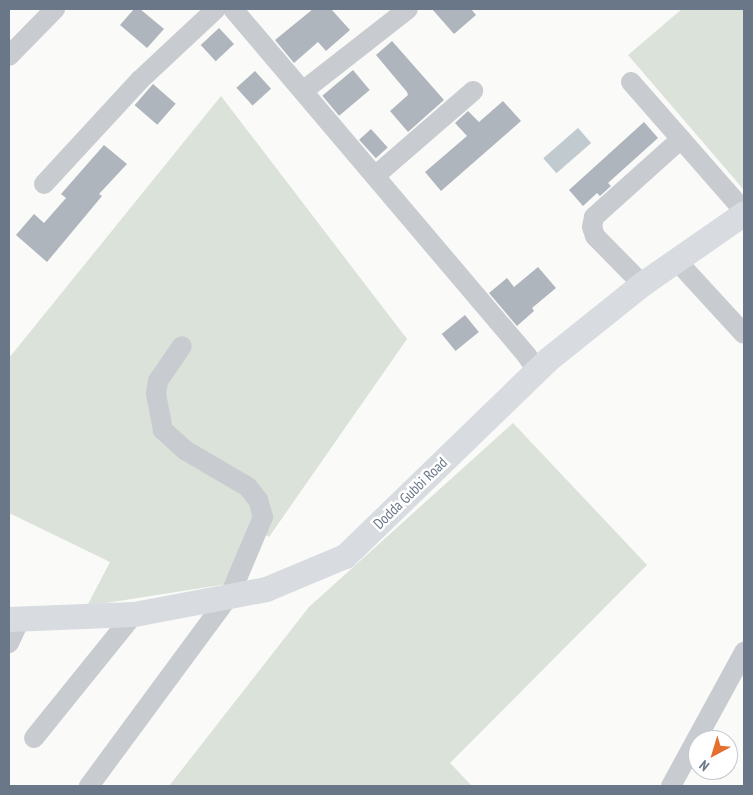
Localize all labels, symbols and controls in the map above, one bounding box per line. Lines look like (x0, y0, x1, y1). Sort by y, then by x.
street label: Dodda Gubbi Road (369, 453, 451, 533)
north arrow (688, 730, 738, 780)
text: N (696, 757, 713, 775)

